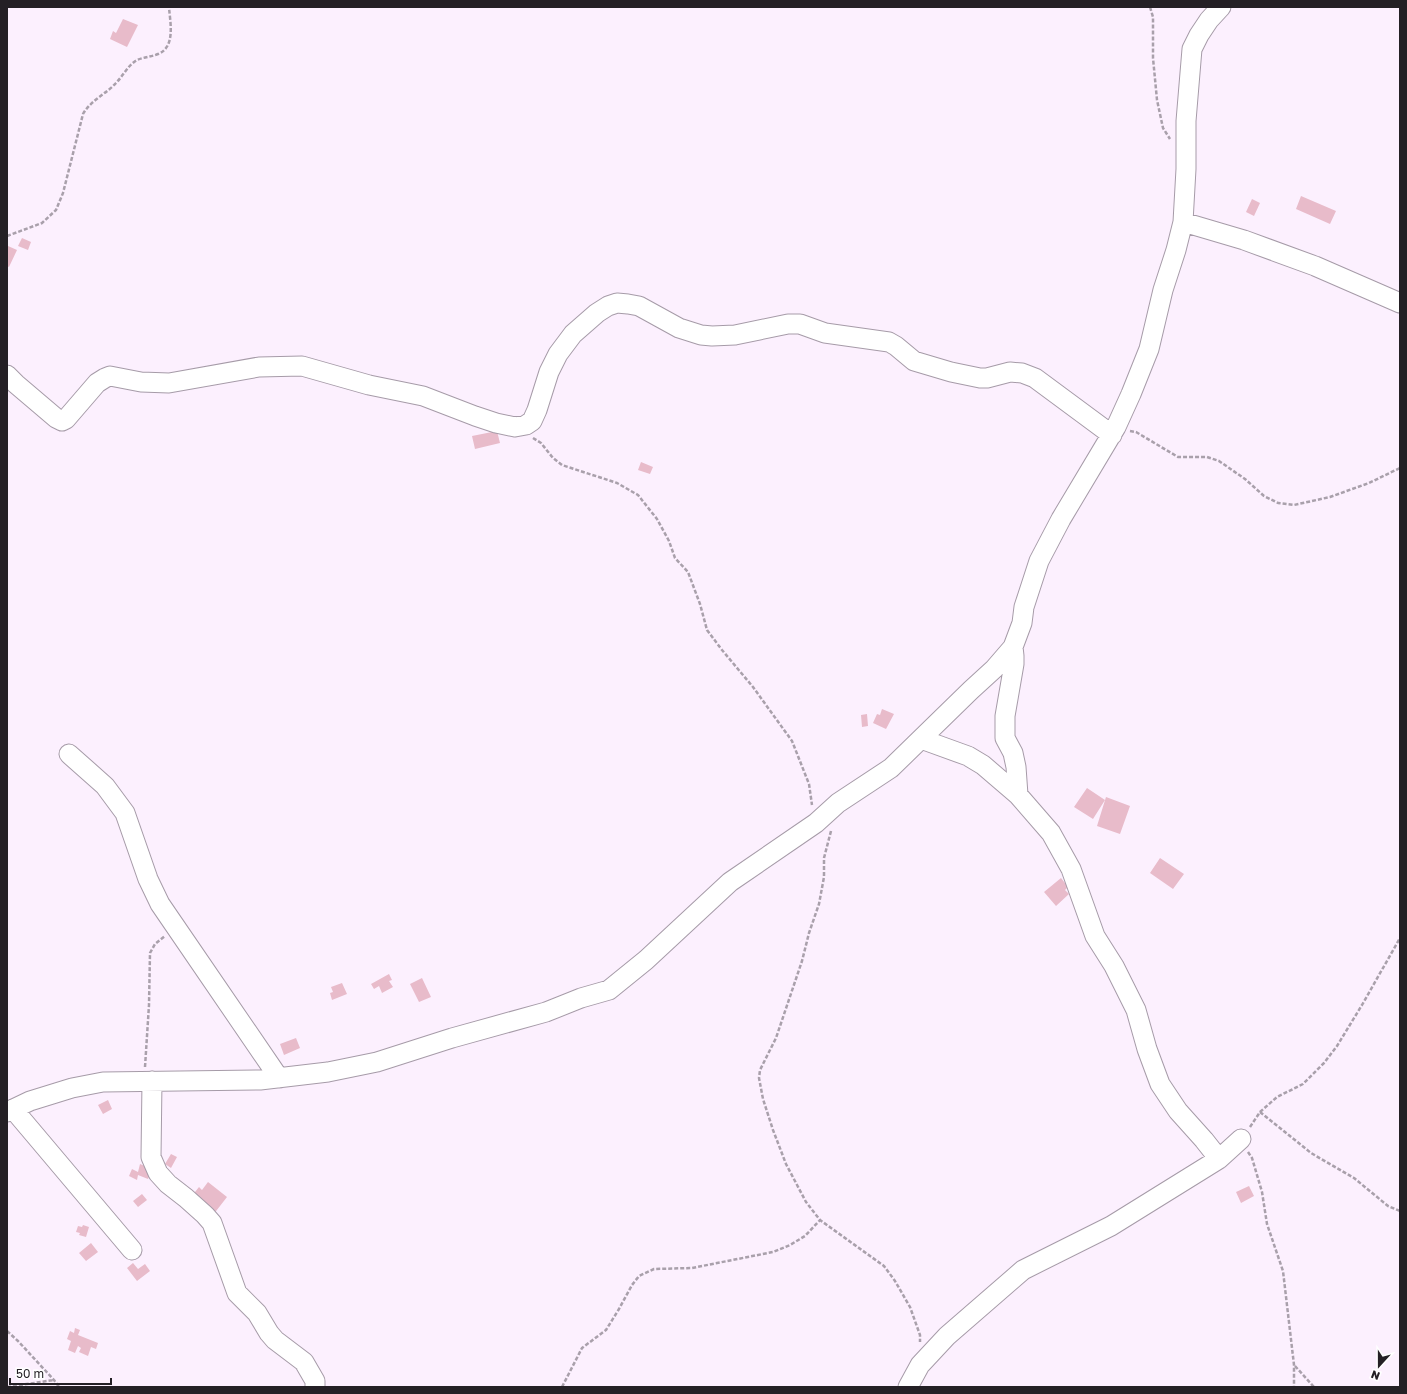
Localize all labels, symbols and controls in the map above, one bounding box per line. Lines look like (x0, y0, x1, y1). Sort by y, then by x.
north arrow (1359, 1346, 1399, 1386)
scale bar (10, 1360, 111, 1386)
text: 50 m (16, 1366, 44, 1381)
text: N (1369, 1368, 1381, 1383)

